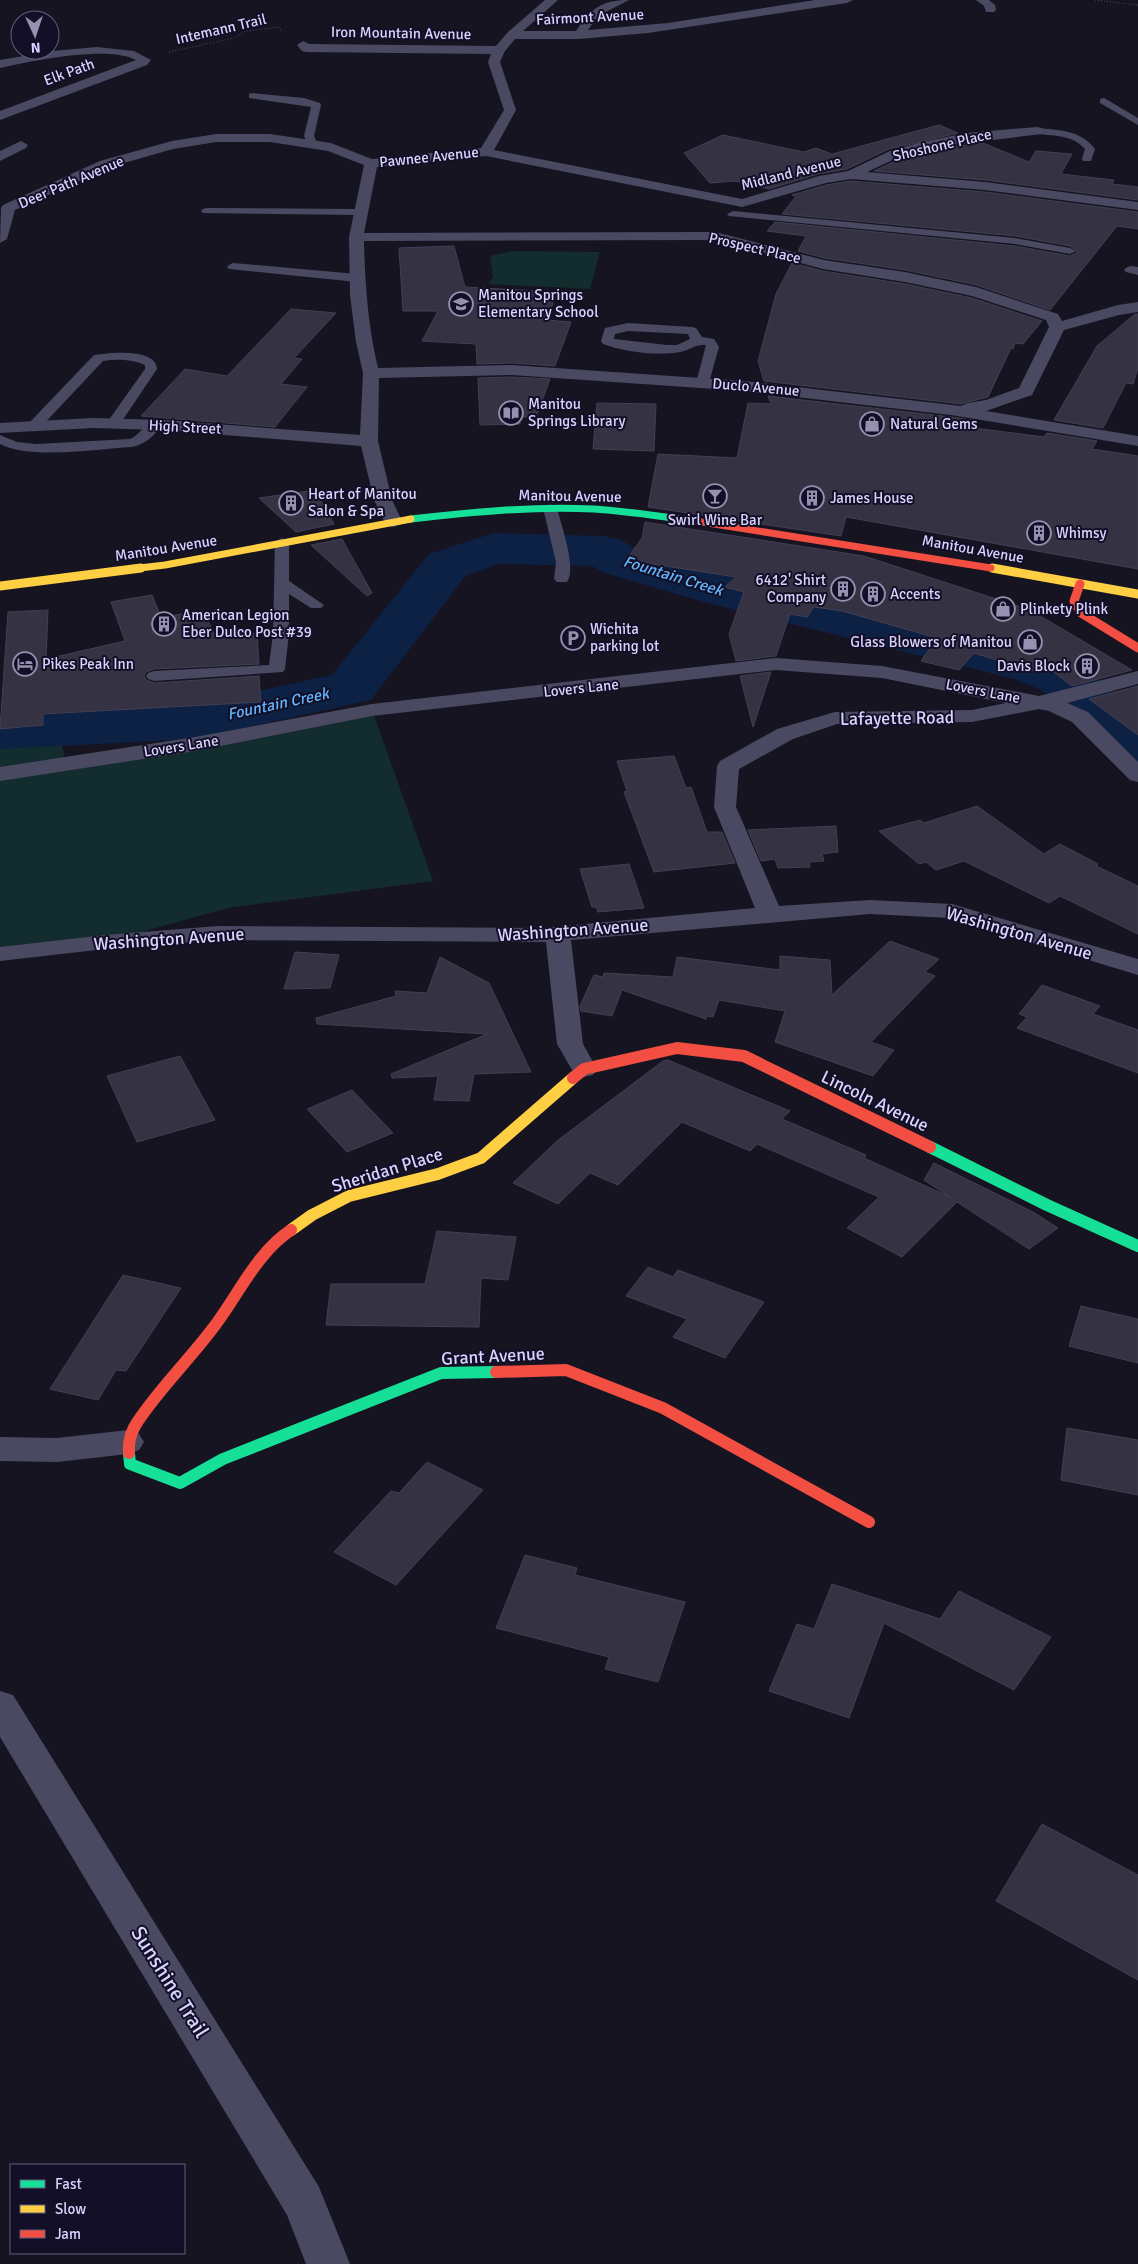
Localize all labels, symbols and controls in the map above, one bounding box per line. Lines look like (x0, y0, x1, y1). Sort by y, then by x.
street label: Fairmont Avenue (536, 5, 644, 29)
north arrow (10, 10, 60, 60)
street label: Intemann Trail (174, 10, 268, 48)
street label: Iron Mountain Avenue (331, 23, 471, 43)
text: N (30, 39, 41, 56)
street label: Elk Path (41, 55, 97, 89)
street label: Shoshone Place (891, 125, 993, 165)
street label: Pawnee Avenue (378, 143, 480, 171)
street label: Deer Path Avenue (16, 152, 126, 212)
street label: Midland Avenue (739, 152, 843, 194)
street label: Prospect Place (707, 229, 803, 267)
place label: Manitou Springs Elementary School (478, 286, 599, 321)
school or university icon: Manitou Springs Elementary School (448, 291, 474, 317)
street label: Duclo Avenue (712, 374, 800, 400)
place label: Manitou Springs Library (528, 395, 626, 430)
library icon: Manitou Springs Library (498, 400, 524, 426)
shop icon: Natural Gems (859, 411, 885, 437)
place label: Natural Gems (890, 415, 978, 433)
street label: High Street (148, 416, 222, 438)
bar icon: Swirl Wine Bar (702, 483, 728, 509)
place label: Heart of Manitou Salon & Spa (308, 485, 417, 520)
building icon: James House (799, 485, 825, 511)
street label: Manitou Avenue (518, 486, 622, 506)
place label: James House (830, 489, 913, 507)
building icon: Heart of Manitou Salon & Spa (278, 490, 304, 516)
place label: Swirl Wine Bar (668, 511, 763, 529)
building icon: Whimsy (1026, 520, 1052, 546)
place label: Whimsy (1056, 524, 1107, 542)
street label: Manitou Avenue (114, 531, 218, 565)
street label: Manitou Avenue (921, 531, 1025, 567)
water label: Fountain Creek (621, 551, 727, 601)
place label: 6412' Shirt Company (756, 571, 826, 606)
building icon: 6412' Shirt Company (830, 576, 856, 602)
building icon: Accents (860, 581, 886, 607)
place label: Accents (890, 585, 941, 603)
shop icon: Plinkety Plink (990, 596, 1016, 622)
place label: Plinkety Plink (1020, 600, 1109, 618)
place label: American Legion Eber Dulco Post #39 (182, 606, 312, 641)
building icon: American Legion Eber Dulco Post #39 (151, 611, 177, 637)
place label: Wichita parking lot (590, 620, 659, 655)
parking icon: Wichita parking lot (560, 625, 586, 651)
shop icon: Glass Blowers of Manitou (1017, 629, 1043, 655)
place label: Glass Blowers of Manitou (850, 633, 1012, 651)
hotel icon: Pikes Peak Inn (12, 651, 38, 677)
building icon: Davis Block (1074, 653, 1100, 679)
place label: Pikes Peak Inn (42, 655, 134, 673)
place label: Davis Block (997, 657, 1070, 675)
street label: Lovers Lane (542, 675, 620, 701)
street label: Lovers Lane (944, 675, 1022, 707)
water label: Fountain Creek (225, 683, 333, 725)
street label: Lafayette Road (840, 706, 954, 730)
street label: Lovers Lane (142, 731, 220, 761)
street label: Washington Avenue (943, 902, 1095, 964)
street label: Washington Avenue (497, 914, 649, 946)
street label: Washington Avenue (93, 923, 245, 955)
street label: Lincoln Avenue (818, 1065, 932, 1137)
street label: Sheridan Place (329, 1143, 445, 1197)
street label: Grant Avenue (441, 1342, 545, 1370)
street label: Sunshine Trail (125, 1921, 215, 2043)
legend (10, 2164, 185, 2254)
text: Fast (55, 2175, 82, 2193)
text: Slow (55, 2200, 86, 2218)
text: Jam (55, 2225, 81, 2243)

